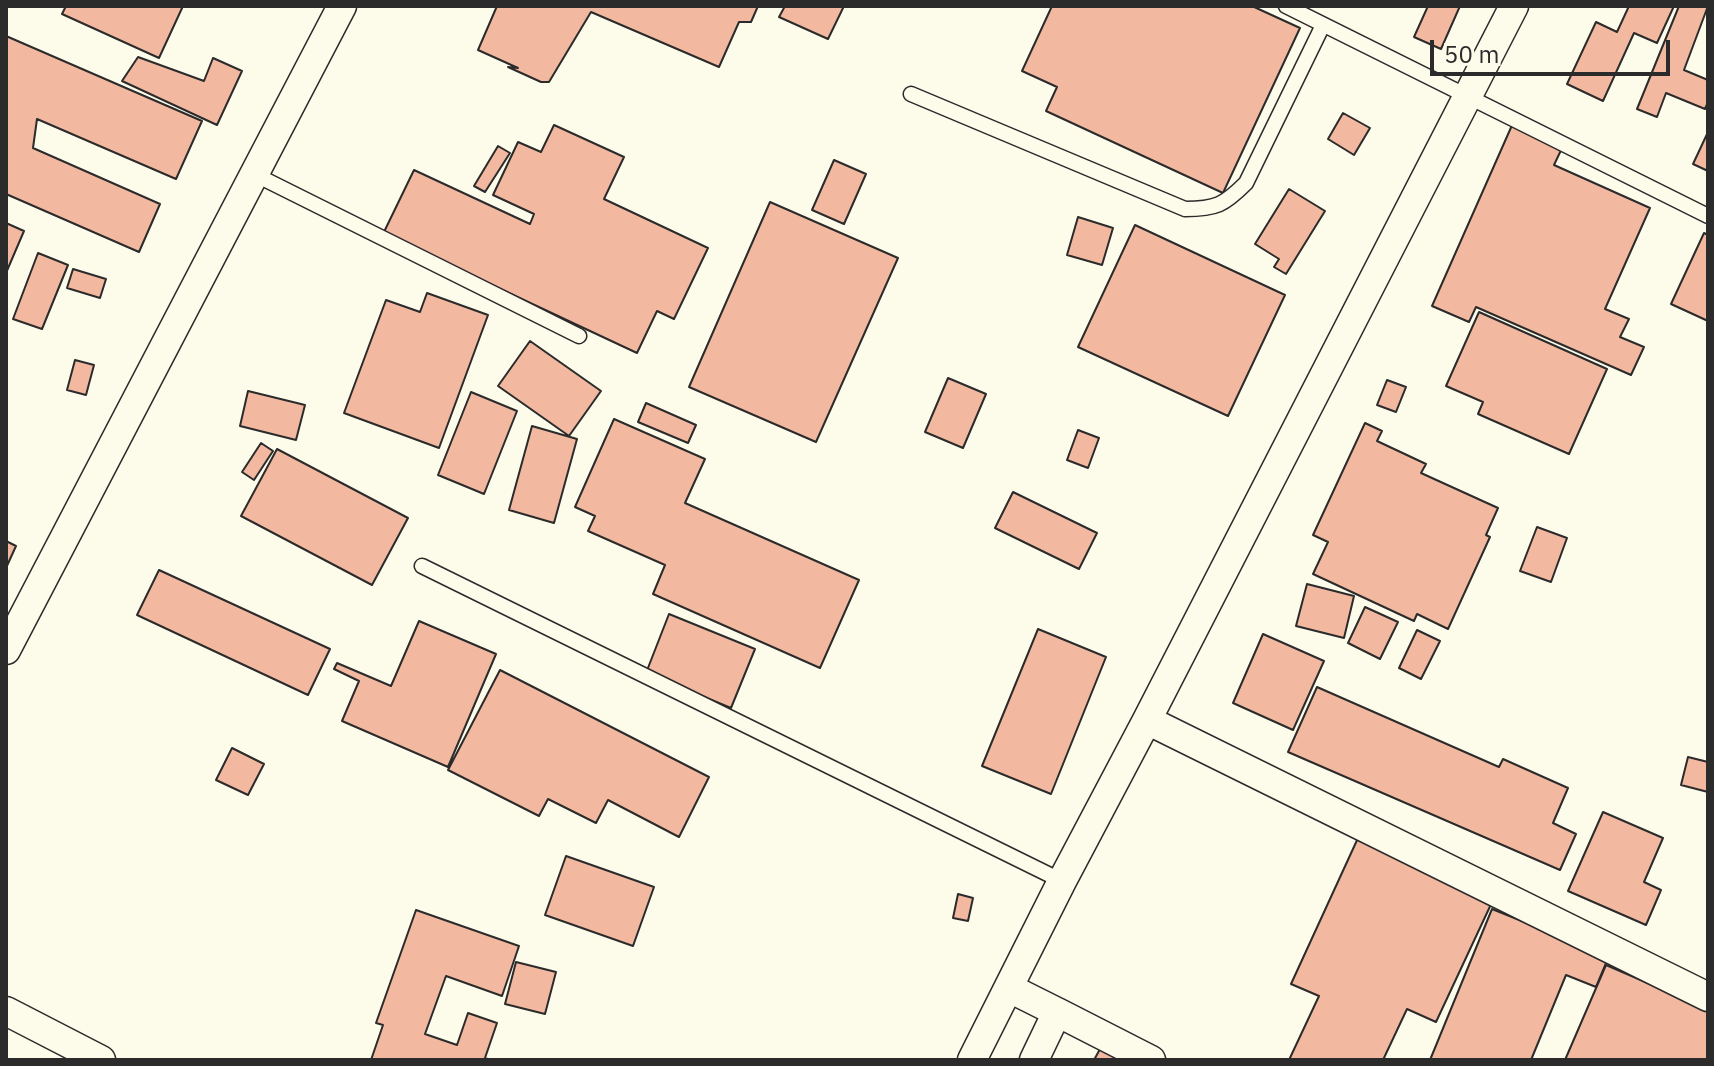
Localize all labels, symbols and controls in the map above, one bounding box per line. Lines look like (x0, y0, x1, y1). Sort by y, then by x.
scale bar (1434, 24, 1674, 74)
text: 50 m (1444, 38, 1499, 70)

